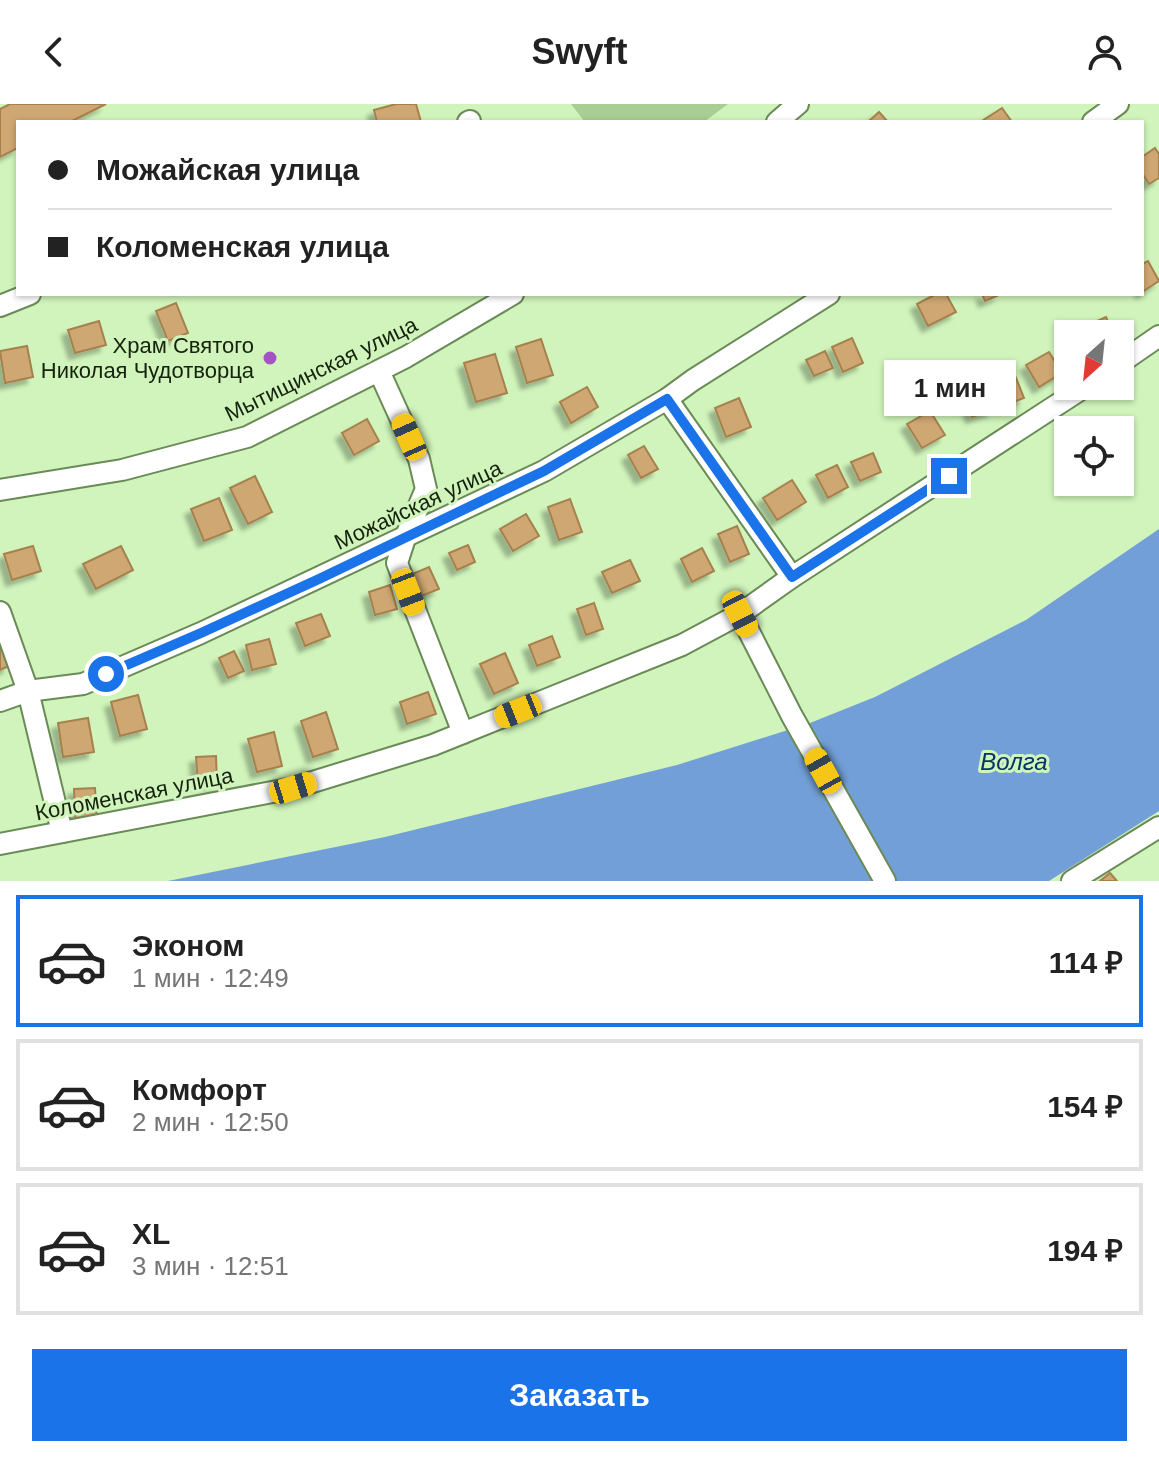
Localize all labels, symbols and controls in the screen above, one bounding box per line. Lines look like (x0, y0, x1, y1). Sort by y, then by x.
icon: back (32, 30, 76, 74)
icon: person (1083, 30, 1127, 74)
text: Swyft (531, 31, 628, 72)
text: Можайская улица (96, 153, 359, 186)
text: Коломенская улица (96, 230, 389, 263)
street label: Мытищинская улица (221, 311, 422, 426)
north arrow (1054, 320, 1134, 400)
map controls (1054, 320, 1134, 496)
place label: Храм Святого Николая Чудотворца (41, 333, 255, 383)
marker: Храм Святого Николая Чудотворца (261, 349, 279, 367)
callout: 1 мин (883, 360, 1015, 416)
text: 1 мин (914, 373, 986, 403)
car (388, 410, 430, 464)
button: locate (1054, 416, 1134, 496)
street label: Можайская улица (330, 455, 506, 555)
route end (931, 458, 967, 494)
car (388, 565, 428, 619)
car (718, 587, 762, 641)
route start (88, 656, 124, 692)
car (491, 691, 545, 731)
car (801, 744, 845, 798)
water label: Волга (980, 748, 1048, 775)
street label: Коломенская улица (33, 762, 236, 825)
car (267, 770, 319, 806)
icon: car (36, 925, 108, 997)
text: Эконом (132, 929, 245, 962)
text: 114 ₽ (1049, 946, 1123, 979)
text: 1 мин · 12:49 (132, 963, 289, 993)
icon: car (36, 1069, 108, 1141)
text: Комфорт (132, 1073, 267, 1106)
text: 154 ₽ (1047, 1090, 1123, 1123)
text: 2 мин · 12:50 (132, 1107, 289, 1137)
icon: car (36, 1213, 108, 1285)
text: XL (132, 1217, 170, 1250)
text: 194 ₽ (1047, 1234, 1123, 1267)
text: 3 мин · 12:51 (132, 1251, 289, 1281)
button: Заказать (32, 1349, 1127, 1441)

